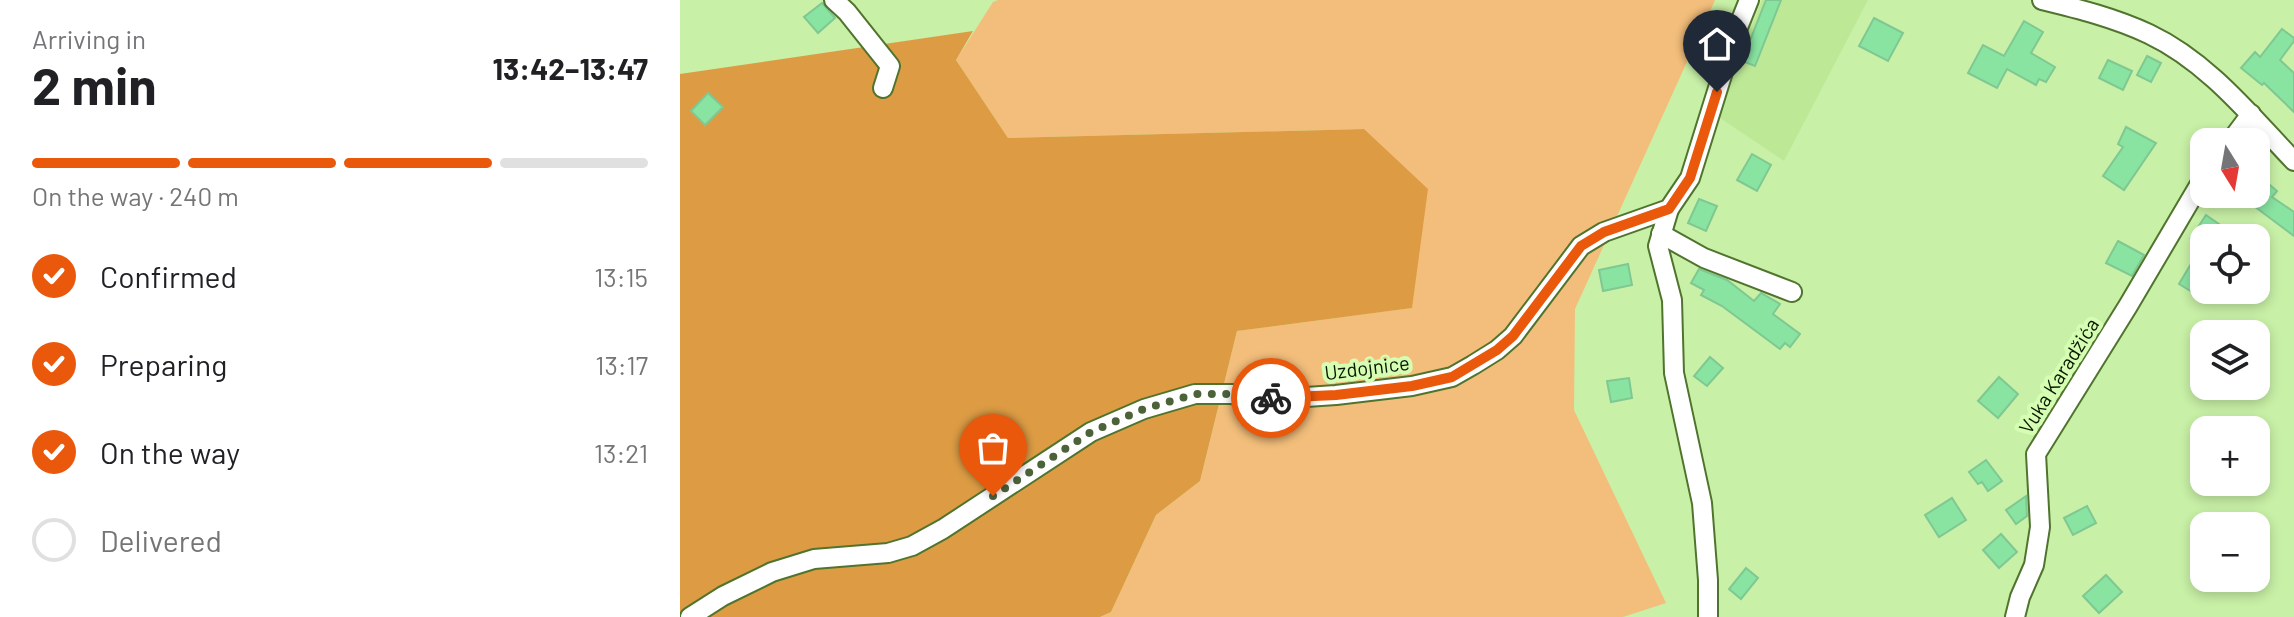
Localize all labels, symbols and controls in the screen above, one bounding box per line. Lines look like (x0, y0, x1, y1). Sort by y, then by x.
pin (1683, 10, 1751, 92)
icon: home (1695, 22, 1739, 66)
text: Arriving in (32, 23, 146, 54)
text: 13:42–13:47 (492, 50, 648, 86)
text: 2 min (32, 53, 157, 115)
north arrow (2190, 128, 2270, 208)
map controls (2190, 128, 2270, 592)
text: On the way · 240 m (32, 180, 239, 211)
button: locate (2190, 224, 2270, 304)
icon: check (32, 254, 76, 298)
text: Confirmed (100, 258, 237, 294)
text: 13:15 (594, 261, 648, 292)
street label: Vuka Karadžića (2013, 313, 2103, 438)
button: layers (2190, 320, 2270, 400)
icon: check (32, 342, 76, 386)
text: Preparing (100, 346, 227, 382)
text: 13:17 (595, 349, 648, 380)
street label: Uzdojnice (1323, 350, 1411, 384)
courier (1231, 358, 1311, 438)
icon: bike (1249, 376, 1293, 420)
pin (959, 414, 1027, 496)
button: + (2190, 416, 2270, 496)
icon: bag (971, 426, 1015, 470)
icon: check (32, 430, 76, 474)
text: On the way (100, 434, 240, 470)
text: 13:21 (594, 437, 648, 468)
button: − (2190, 512, 2270, 592)
text: Delivered (100, 522, 222, 558)

